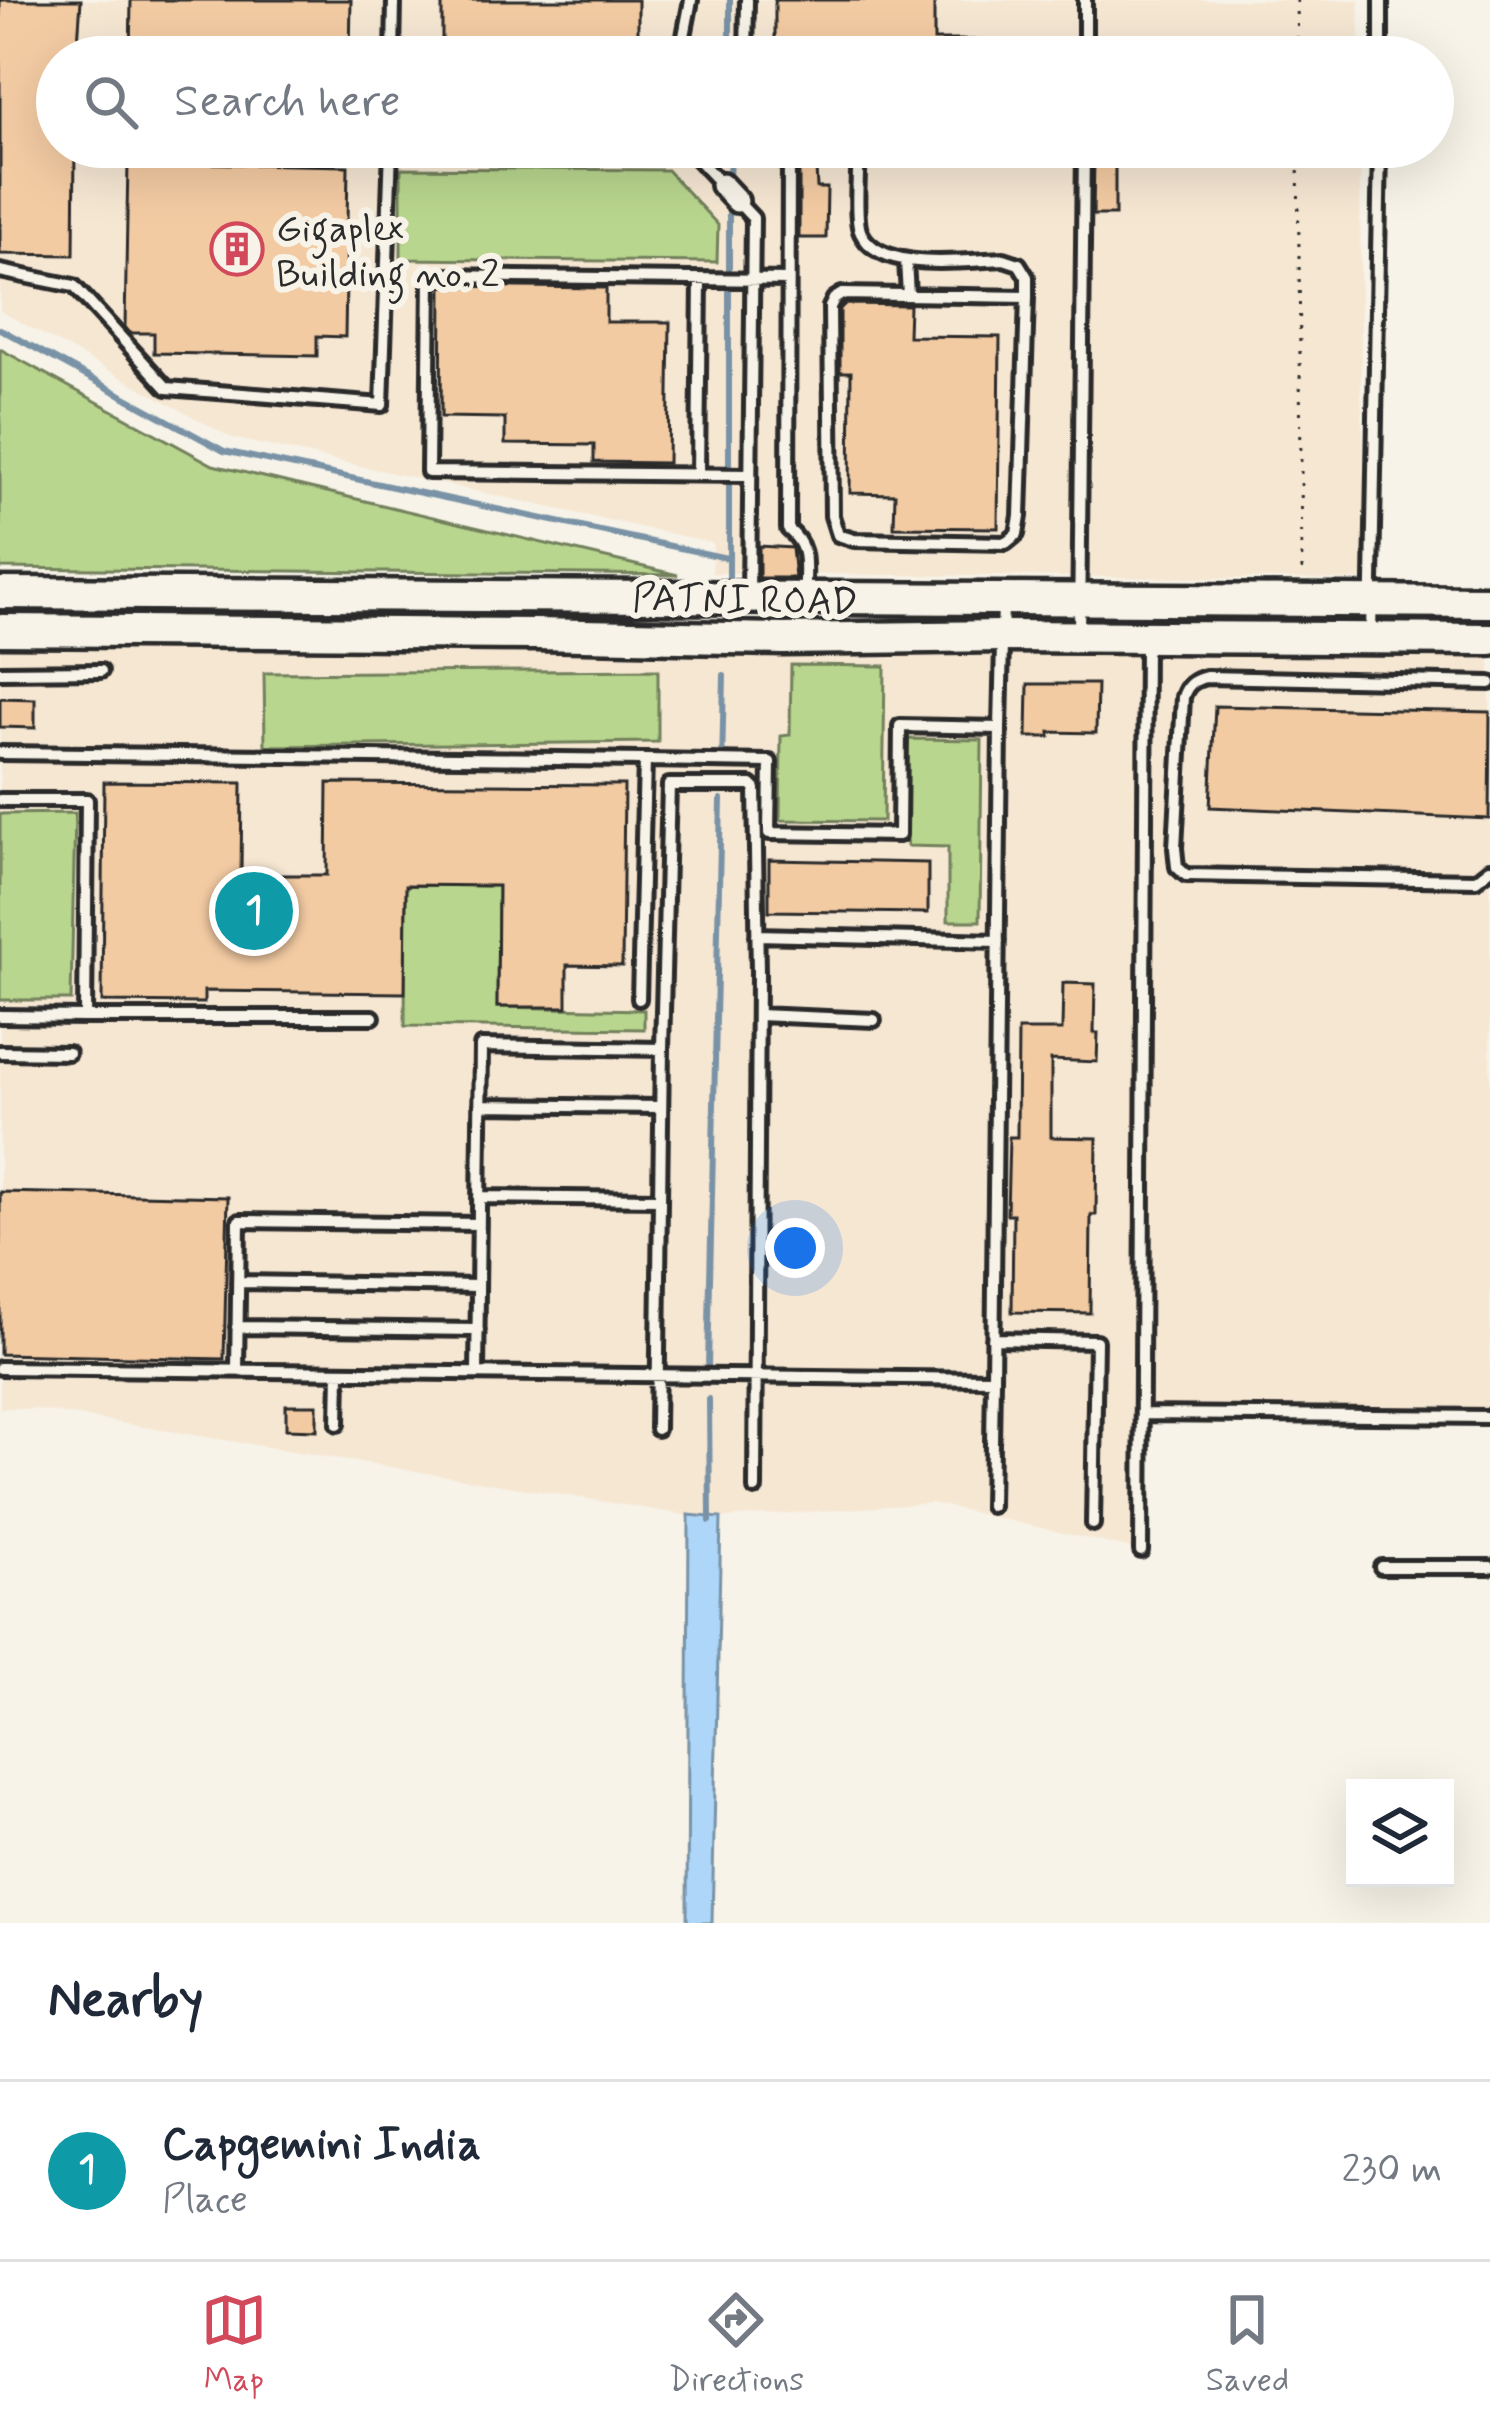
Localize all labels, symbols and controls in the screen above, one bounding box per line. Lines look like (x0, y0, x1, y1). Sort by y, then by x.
search box (36, 36, 1454, 168)
icon: search (78, 69, 144, 135)
text: Search here (174, 73, 401, 132)
place label: Gigaplex Building no. 2 (276, 205, 500, 304)
building icon: Gigaplex Building no. 2 (209, 221, 265, 277)
street label: PATNI ROAD (632, 574, 858, 629)
pin: 1 (215, 866, 293, 956)
your location (765, 1218, 825, 1278)
map controls (1346, 1779, 1454, 1887)
button: layers (1346, 1779, 1454, 1887)
text: Nearby (48, 1968, 203, 2034)
text: Capgemini India (162, 2116, 481, 2175)
text: 1 (78, 2145, 96, 2196)
text: 230 m (1341, 2145, 1442, 2196)
text: Place (162, 2175, 248, 2226)
tab: Map (201, 2287, 267, 2403)
tab: Directions (668, 2287, 804, 2403)
tab: Saved (1206, 2287, 1289, 2403)

